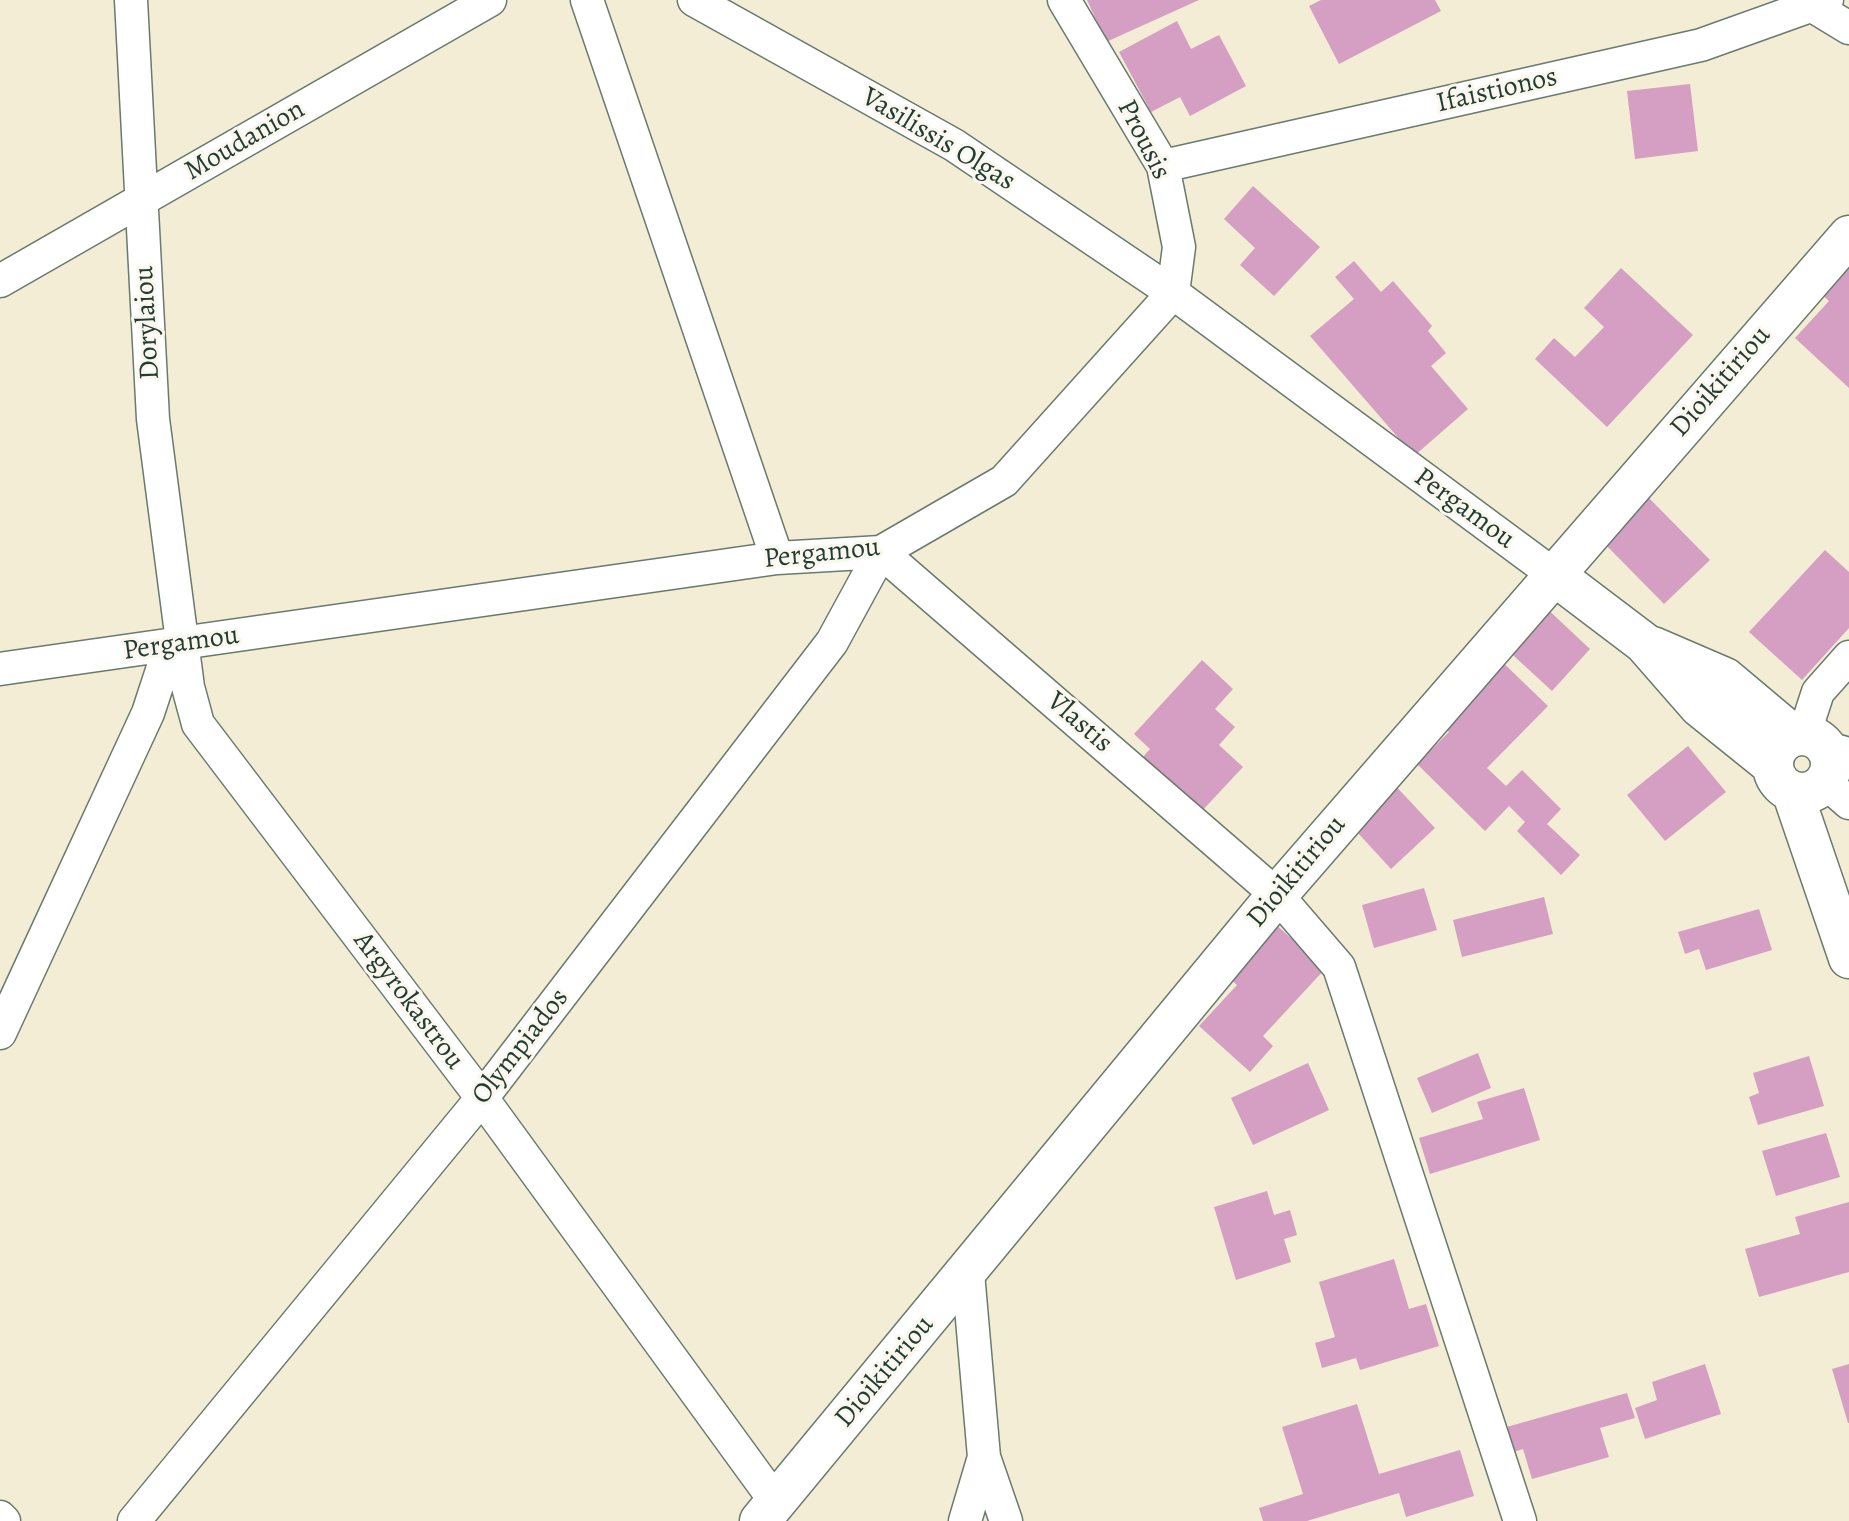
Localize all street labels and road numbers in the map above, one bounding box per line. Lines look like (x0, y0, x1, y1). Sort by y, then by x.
street label: Ifaistionos (1433, 61, 1561, 121)
street label: Vasilissis Olgas (855, 81, 1021, 199)
street label: Moudanion (179, 93, 311, 189)
street label: Prousis (1109, 94, 1177, 186)
street label: Dorylaiou (128, 265, 168, 381)
street label: Dioikitiriou (1664, 320, 1778, 444)
street label: Pergamou (1407, 461, 1521, 557)
street label: Pergamou (762, 531, 882, 577)
street label: Pergamou (121, 619, 241, 669)
street label: Vlastis (1039, 685, 1119, 761)
street label: Dioikitiriou (1240, 809, 1354, 935)
street label: Argyrokastrou (345, 925, 471, 1077)
street label: Olympiados (465, 982, 577, 1112)
street label: Dioikitiriou (828, 1309, 942, 1435)

